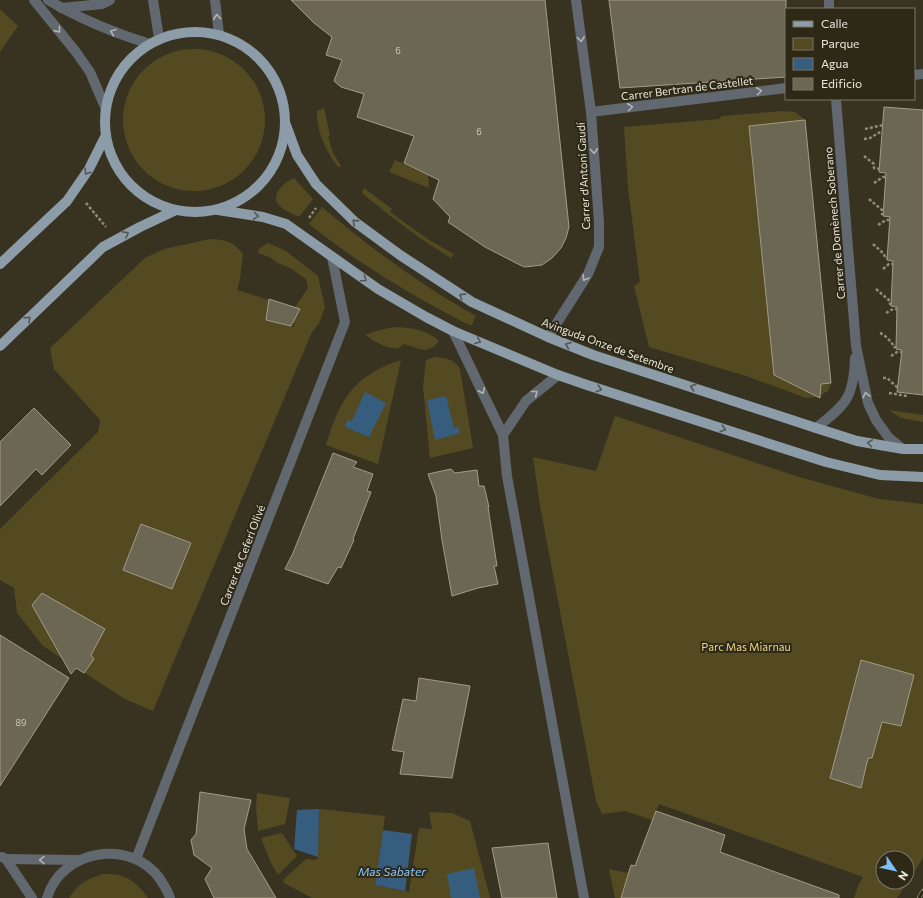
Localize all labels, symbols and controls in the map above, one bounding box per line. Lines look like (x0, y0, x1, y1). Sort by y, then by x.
legend (785, 8, 915, 100)
one-way arrow (213, 14, 222, 20)
text: Calle (821, 16, 848, 30)
one-way arrow (54, 26, 61, 33)
one-way arrow (110, 29, 117, 37)
one-way arrow (577, 36, 586, 42)
text: Parque (821, 36, 859, 50)
house number: 6 (395, 45, 401, 56)
text: Agua (821, 56, 849, 70)
street label: Carrer Bertran de Castellet (620, 73, 754, 103)
text: Edificio (821, 76, 862, 90)
one-way arrow (756, 87, 762, 96)
one-way arrow (627, 103, 633, 112)
street label: Carrer d'Antoni Gaudí (574, 121, 592, 230)
house number: 6 (476, 126, 482, 137)
street label: Carrer de Domènech Soberano (821, 146, 847, 300)
one-way arrow (589, 148, 598, 154)
one-way arrow (85, 167, 92, 174)
one-way arrow (253, 211, 259, 220)
one-way arrow (353, 219, 360, 226)
one-way arrow (122, 232, 129, 239)
one-way arrow (360, 274, 367, 281)
one-way arrow (582, 274, 590, 281)
one-way arrow (459, 293, 466, 301)
street label: Avinguda Onze de Setembre (540, 315, 676, 375)
one-way arrow (23, 316, 31, 324)
one-way arrow (474, 337, 481, 345)
one-way arrow (564, 341, 571, 349)
one-way arrow (595, 384, 602, 393)
one-way arrow (690, 384, 697, 392)
one-way arrow (477, 387, 485, 394)
one-way arrow (531, 391, 538, 398)
one-way arrow (863, 391, 871, 398)
one-way arrow (719, 424, 726, 433)
one-way arrow (867, 440, 874, 448)
street label: Carrer de Ceferí Olivé (217, 503, 267, 607)
park label: Parc Mas Miarnau (701, 640, 791, 653)
house number: 89 (16, 717, 26, 728)
north arrow (875, 850, 915, 890)
one-way arrow (39, 856, 45, 864)
water label: Mas Sabater (358, 864, 427, 878)
text: N (896, 869, 911, 883)

